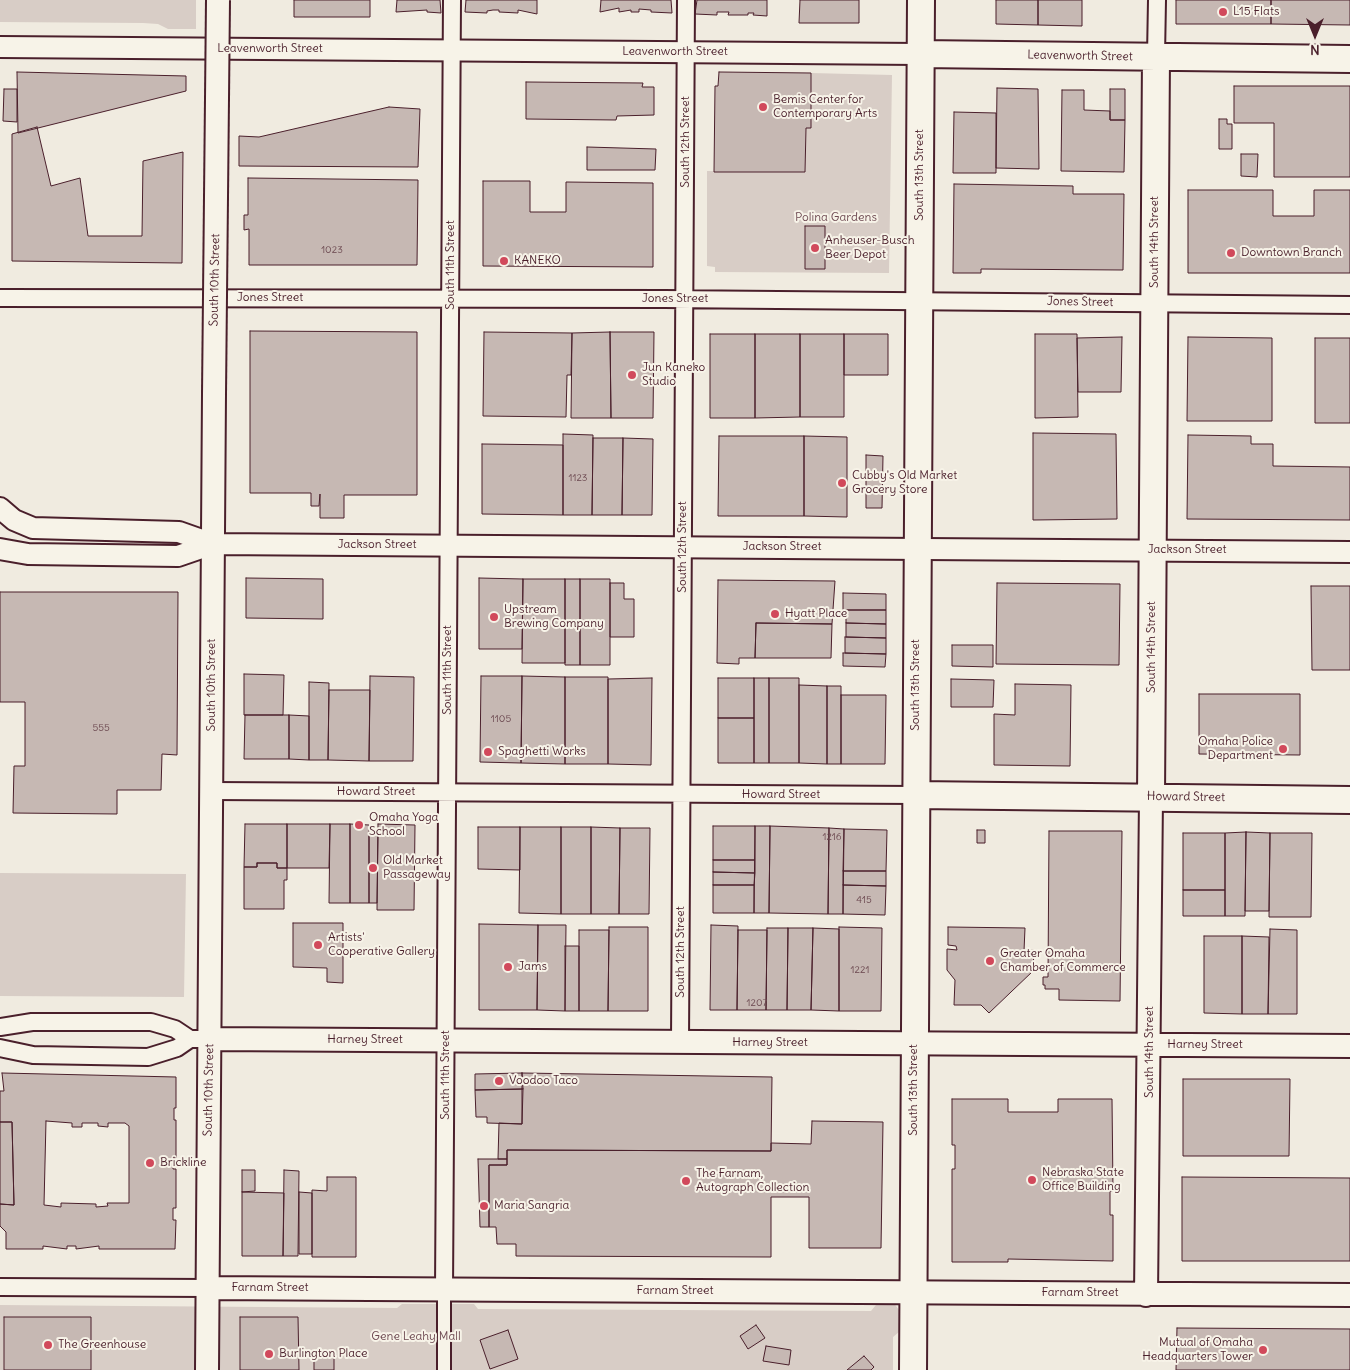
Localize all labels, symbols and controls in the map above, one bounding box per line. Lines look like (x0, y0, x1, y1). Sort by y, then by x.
place label: L15 Flats (1233, 5, 1279, 19)
marker: L15 Flats (1217, 6, 1229, 18)
north arrow (1290, 10, 1340, 60)
text: N (1310, 41, 1320, 59)
street label: Leavenworth Street (217, 42, 323, 56)
street label: Leavenworth Street (622, 45, 728, 59)
street label: Leavenworth Street (1027, 48, 1133, 64)
place label: Bemis Center for Contemporary Arts (773, 93, 877, 121)
street label: South 12th Street (679, 96, 693, 188)
marker: Bemis Center for Contemporary Arts (757, 101, 769, 113)
street label: South 13th Street (913, 129, 927, 221)
street label: South 14th Street (1148, 196, 1162, 288)
park label: Polina Gardens (795, 211, 877, 225)
street label: South 11th Street (444, 220, 458, 310)
street label: South 10th Street (207, 234, 223, 326)
place label: Anheuser-Busch Beer Depot (825, 234, 915, 262)
marker: Anheuser-Busch Beer Depot (809, 242, 821, 254)
house number: 1023 (321, 244, 343, 256)
place label: Downtown Branch (1241, 246, 1342, 260)
marker: Downtown Branch (1225, 247, 1237, 259)
place label: KANEKO (514, 254, 561, 268)
marker: KANEKO (498, 255, 510, 267)
street label: Jones Street (237, 291, 303, 305)
street label: Jones Street (642, 292, 708, 306)
street label: Jones Street (1047, 294, 1113, 310)
place label: Jun Kaneko Studio (642, 361, 705, 389)
marker: Jun Kaneko Studio (626, 369, 638, 381)
place label: Cubby's Old Market Grocery Store (852, 469, 957, 497)
house number: 1123 (568, 472, 588, 484)
marker: Cubby's Old Market Grocery Store (836, 477, 848, 489)
street label: South 12th Street (676, 501, 690, 593)
street label: Jackson Street (337, 538, 417, 552)
street label: Jackson Street (742, 540, 822, 554)
street label: Jackson Street (1147, 543, 1227, 557)
street label: South 14th Street (1145, 601, 1159, 693)
place label: Upstream Brewing Company (504, 603, 604, 631)
place label: Hyatt Place (785, 607, 847, 621)
marker: Hyatt Place (769, 608, 781, 620)
marker: Upstream Brewing Company (488, 611, 500, 623)
street label: South 11th Street (441, 625, 455, 715)
street label: South 10th Street (205, 639, 219, 731)
street label: South 13th Street (909, 639, 923, 731)
house number: 1105 (491, 713, 511, 725)
house number: 555 (92, 722, 110, 734)
place label: Omaha Police Department (1198, 735, 1273, 763)
marker: Omaha Police Department (1277, 743, 1289, 755)
place label: Spaghetti Works (498, 745, 586, 759)
marker: Spaghetti Works (482, 746, 494, 758)
street label: Howard Street (337, 785, 415, 799)
street label: Howard Street (742, 788, 820, 802)
street label: Howard Street (1147, 789, 1225, 805)
place label: Omaha Yoga School (369, 811, 438, 839)
marker: Omaha Yoga School (353, 819, 365, 831)
house number: 1216 (822, 831, 842, 843)
place label: Old Market Passageway (383, 854, 451, 882)
marker: Old Market Passageway (367, 862, 379, 874)
house number: 415 (856, 894, 872, 906)
street label: South 12th Street (674, 906, 688, 998)
place label: Artists' Cooperative Gallery (328, 931, 435, 959)
marker: Artists' Cooperative Gallery (312, 939, 324, 951)
place label: Greater Omaha Chamber of Commerce (1000, 947, 1126, 975)
marker: Greater Omaha Chamber of Commerce (984, 955, 996, 967)
place label: Jams (518, 960, 547, 974)
marker: Jams (502, 961, 514, 973)
house number: 1221 (851, 964, 869, 976)
house number: 1207 (747, 997, 767, 1009)
street label: South 14th Street (1143, 1006, 1157, 1098)
street label: South 11th Street (439, 1030, 453, 1120)
street label: Harney Street (327, 1033, 403, 1047)
street label: Harney Street (732, 1036, 808, 1050)
street label: Harney Street (1167, 1038, 1243, 1052)
street label: South 10th Street (201, 1044, 217, 1136)
street label: South 13th Street (907, 1044, 921, 1136)
place label: Voodoo Taco (509, 1074, 578, 1088)
marker: Voodoo Taco (493, 1075, 505, 1087)
place label: Brickline (160, 1156, 206, 1170)
marker: Brickline (144, 1157, 156, 1169)
place label: Nebraska State Office Building (1042, 1166, 1124, 1194)
place label: The Farnam, Autograph Collection (696, 1167, 809, 1195)
marker: Nebraska State Office Building (1026, 1174, 1038, 1186)
marker: The Farnam, Autograph Collection (680, 1175, 692, 1187)
place label: Maria Sangria (494, 1199, 569, 1213)
marker: Maria Sangria (478, 1200, 490, 1212)
street label: Farnam Street (231, 1281, 309, 1295)
street label: Farnam Street (636, 1284, 714, 1298)
street label: Farnam Street (1041, 1286, 1119, 1300)
park label: Gene Leahy Mall (371, 1330, 461, 1344)
place label: Mutual of Omaha Headquarters Tower (1142, 1336, 1253, 1364)
place label: The Greenhouse (58, 1338, 146, 1352)
marker: The Greenhouse (42, 1339, 54, 1351)
marker: Mutual of Omaha Headquarters Tower (1257, 1344, 1269, 1356)
place label: Burlington Place (279, 1347, 367, 1361)
marker: Burlington Place (263, 1348, 275, 1360)

